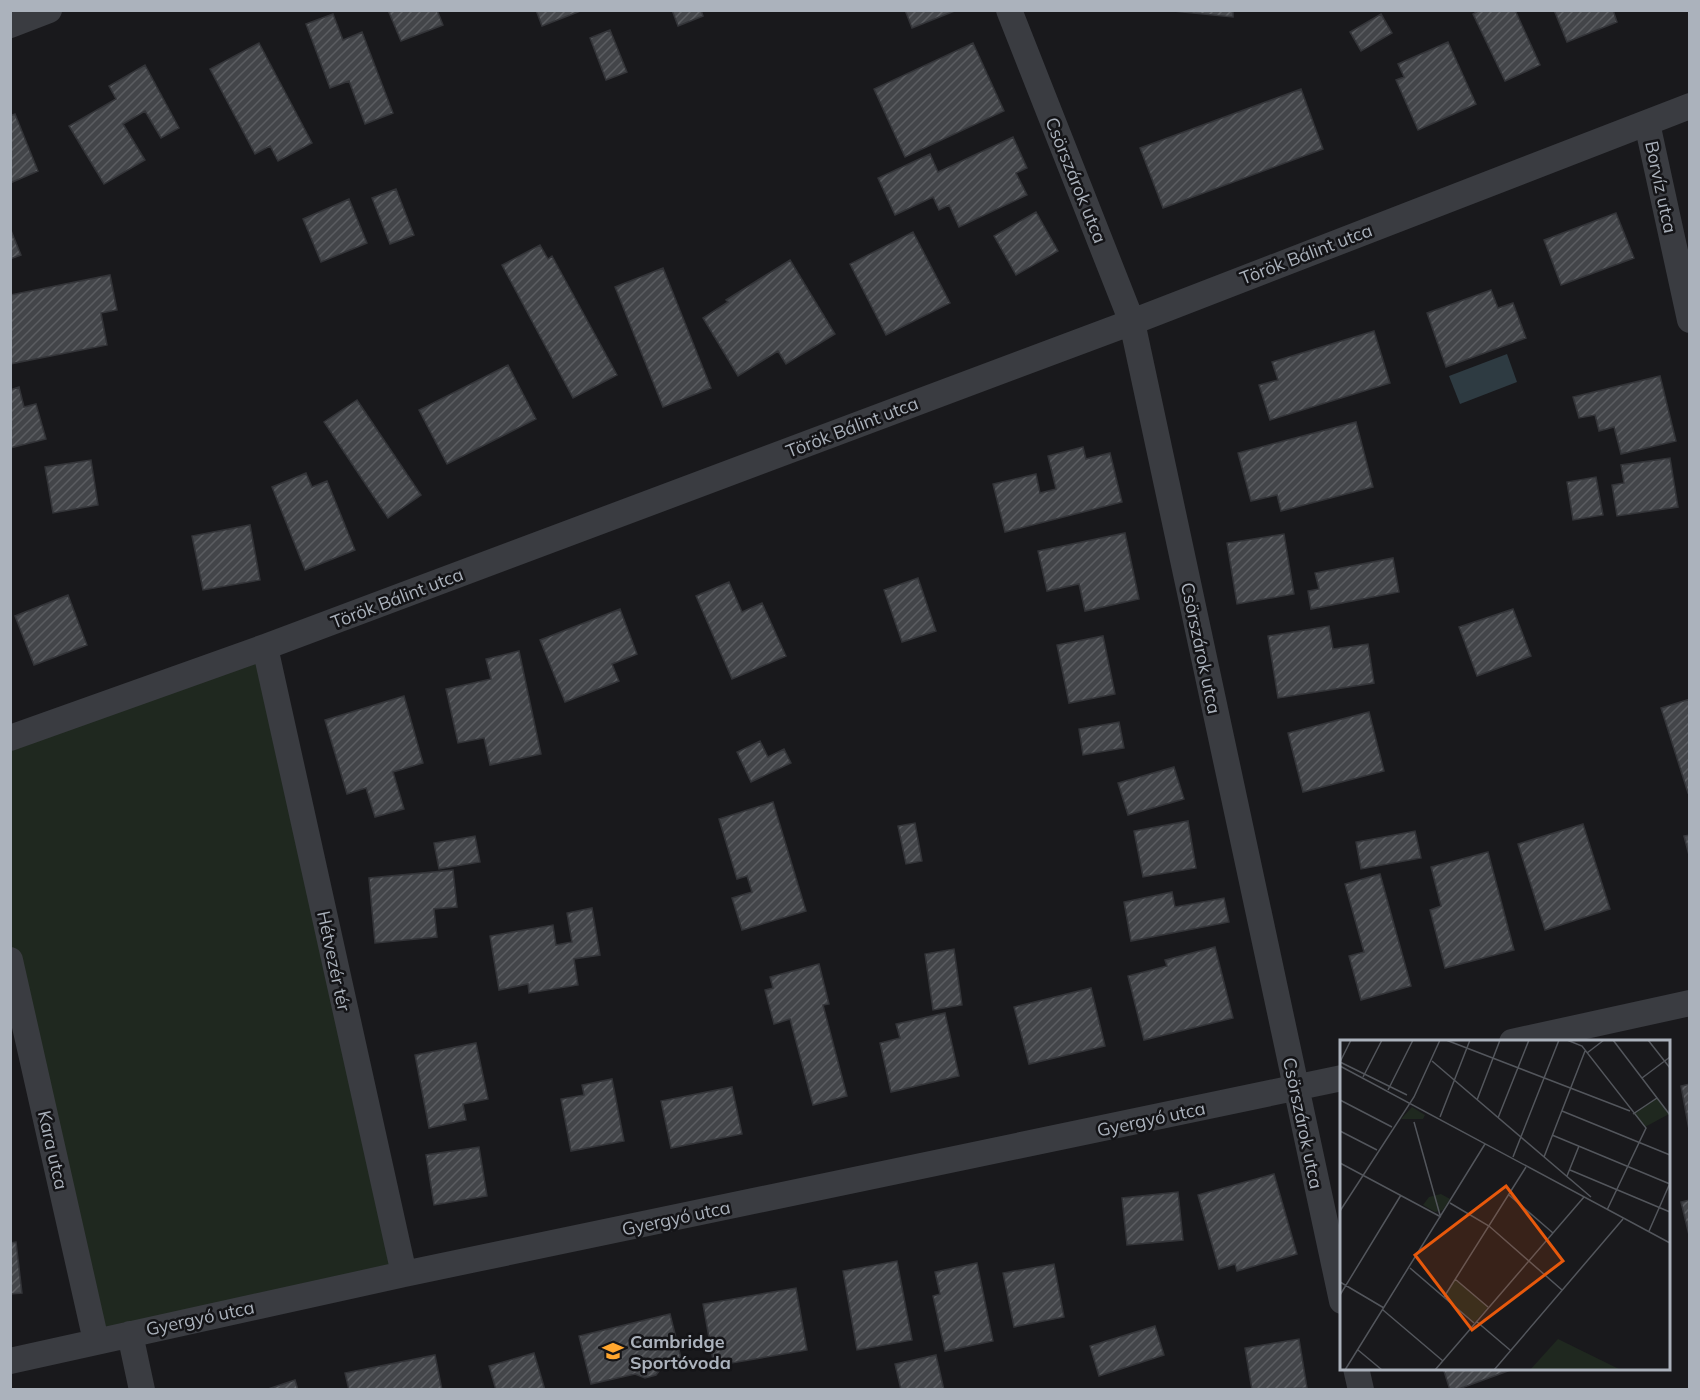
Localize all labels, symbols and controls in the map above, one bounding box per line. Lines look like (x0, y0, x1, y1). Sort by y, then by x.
street label: Csörszárok utca (1040, 114, 1112, 246)
street label: Borvíz utca (1640, 139, 1682, 235)
street label: Török Bálint utca (1237, 218, 1375, 290)
street label: Török Bálint utca (783, 391, 921, 463)
street label: Török Bálint utca (328, 562, 466, 634)
street label: Csörszárok utca (1176, 580, 1226, 716)
street label: Hétvezér tér (312, 909, 356, 1014)
inset map (1340, 1040, 1670, 1370)
street label: Csörszárok utca (1278, 1055, 1328, 1191)
street label: Gyergyó utca (1095, 1096, 1207, 1142)
street label: Kara utca (33, 1108, 73, 1192)
street label: Gyergyó utca (620, 1195, 732, 1241)
street label: Gyergyó utca (144, 1295, 256, 1341)
place label: Cambridge Sportóvoda (630, 1330, 731, 1374)
school or university icon: Cambridge Sportóvoda (601, 1339, 625, 1363)

